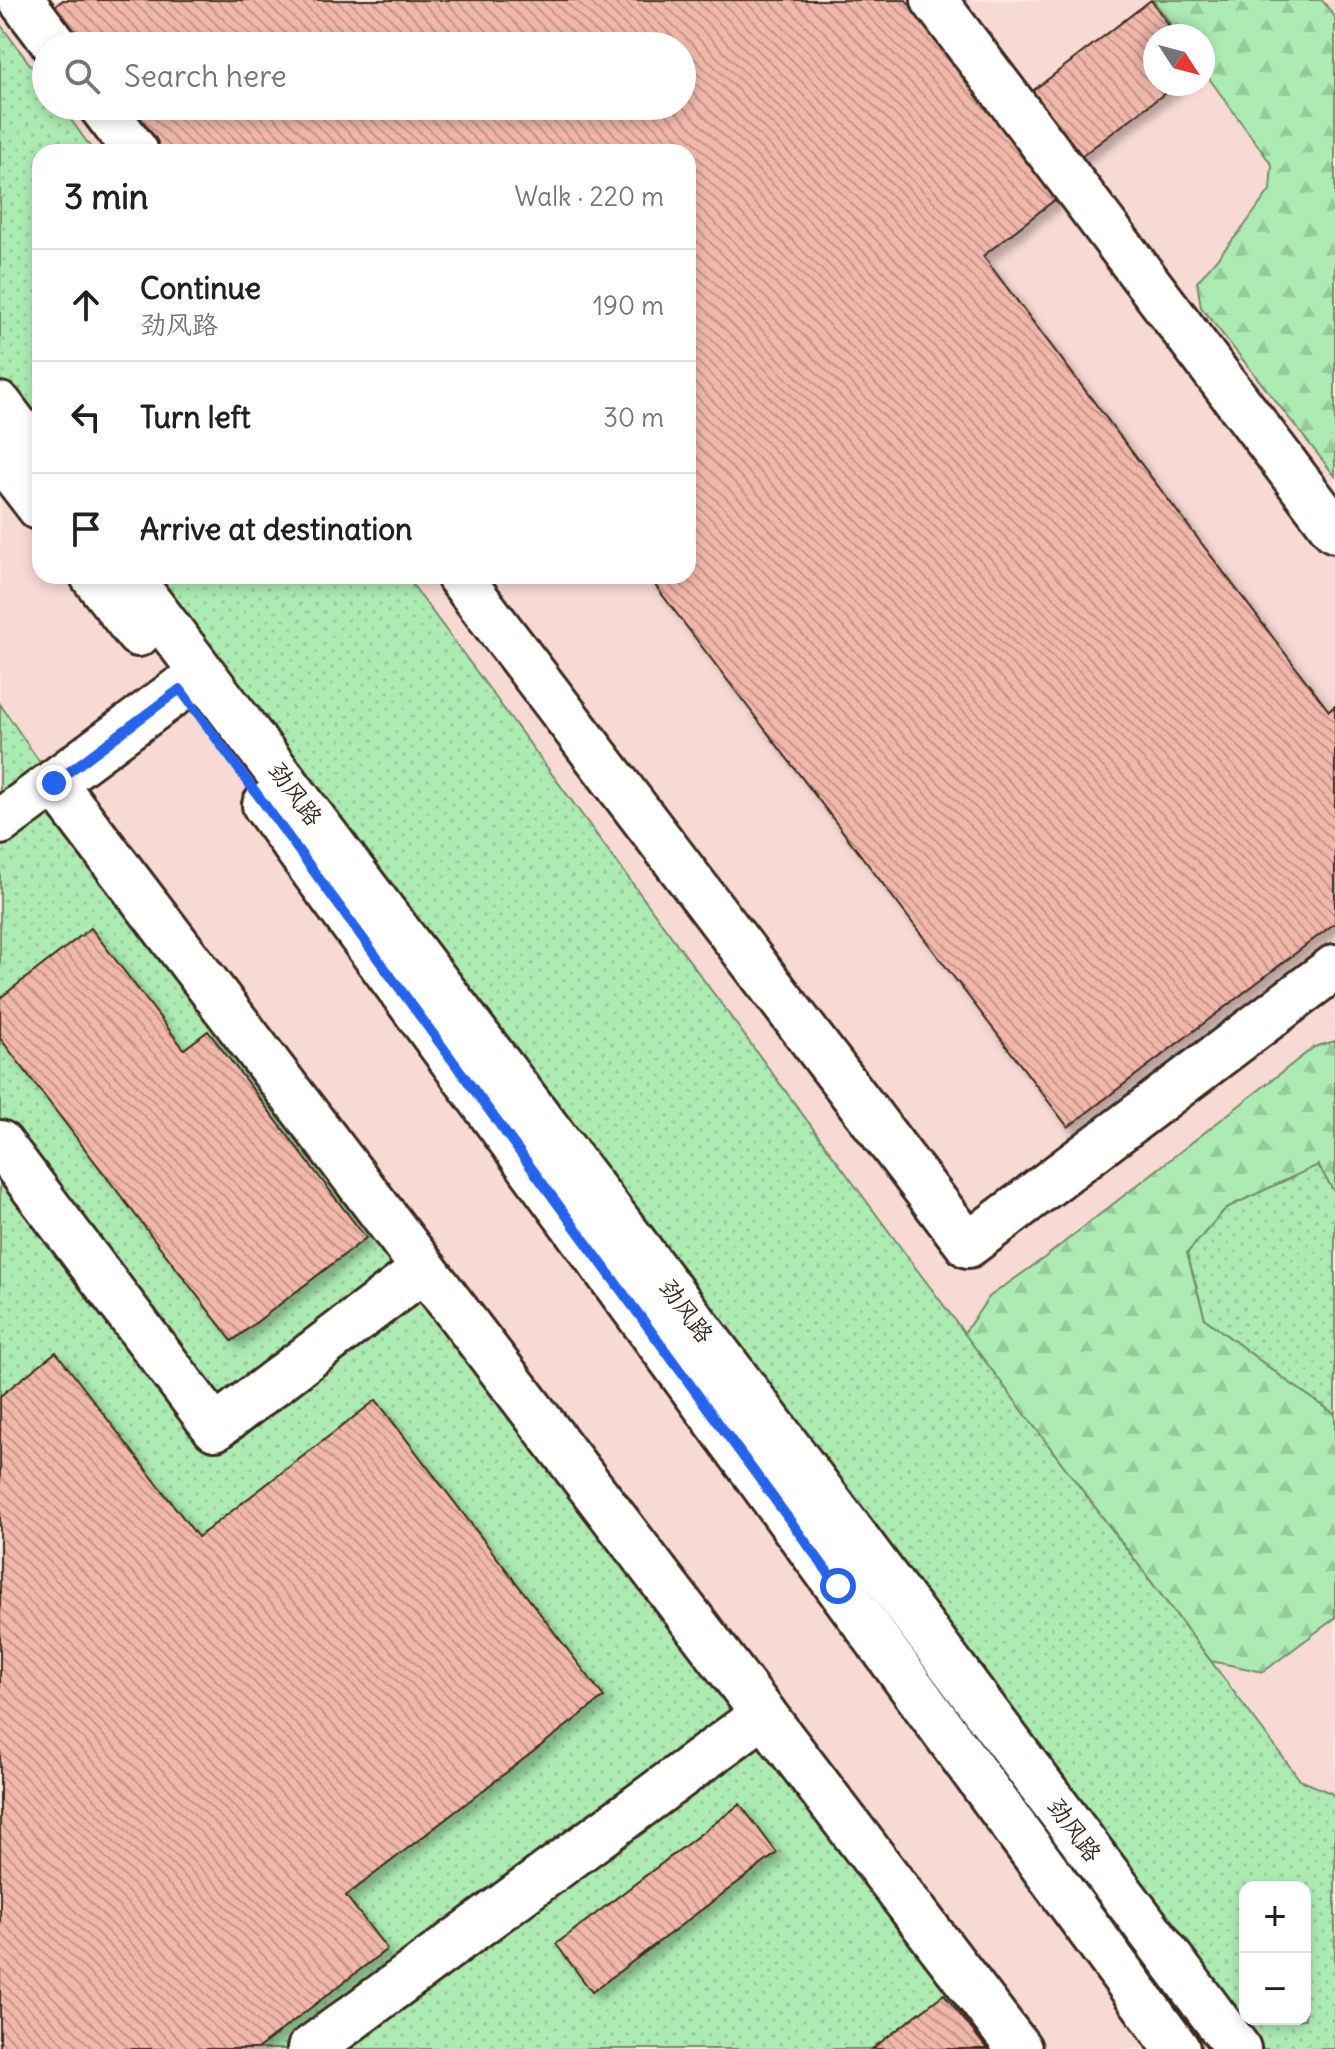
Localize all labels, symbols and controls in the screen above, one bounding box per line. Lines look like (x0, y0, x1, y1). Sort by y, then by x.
north arrow (1143, 24, 1215, 96)
search box (32, 32, 696, 120)
icon: search (60, 54, 104, 98)
text: Search here (124, 57, 287, 95)
text: 3 min (64, 175, 149, 218)
text: Walk · 220 m (515, 180, 664, 213)
text: Continue (140, 269, 261, 307)
icon: ahead (64, 283, 108, 327)
text: 190 m (593, 289, 664, 322)
text: 劲风路 (140, 308, 218, 341)
icon: left (64, 395, 108, 439)
text: Turn left (140, 398, 251, 436)
text: 30 m (603, 401, 664, 434)
icon: arrive (64, 507, 108, 551)
text: Arrive at destination (140, 510, 412, 548)
street label: 劲风路 (262, 756, 329, 831)
route end (36, 765, 72, 801)
street label: 劲风路 (653, 1273, 720, 1348)
route start (820, 1568, 856, 1604)
street label: 劲风路 (1041, 1792, 1108, 1867)
map controls (1239, 1881, 1311, 2025)
button: + (1239, 1881, 1311, 1953)
button: − (1239, 1953, 1311, 2025)

